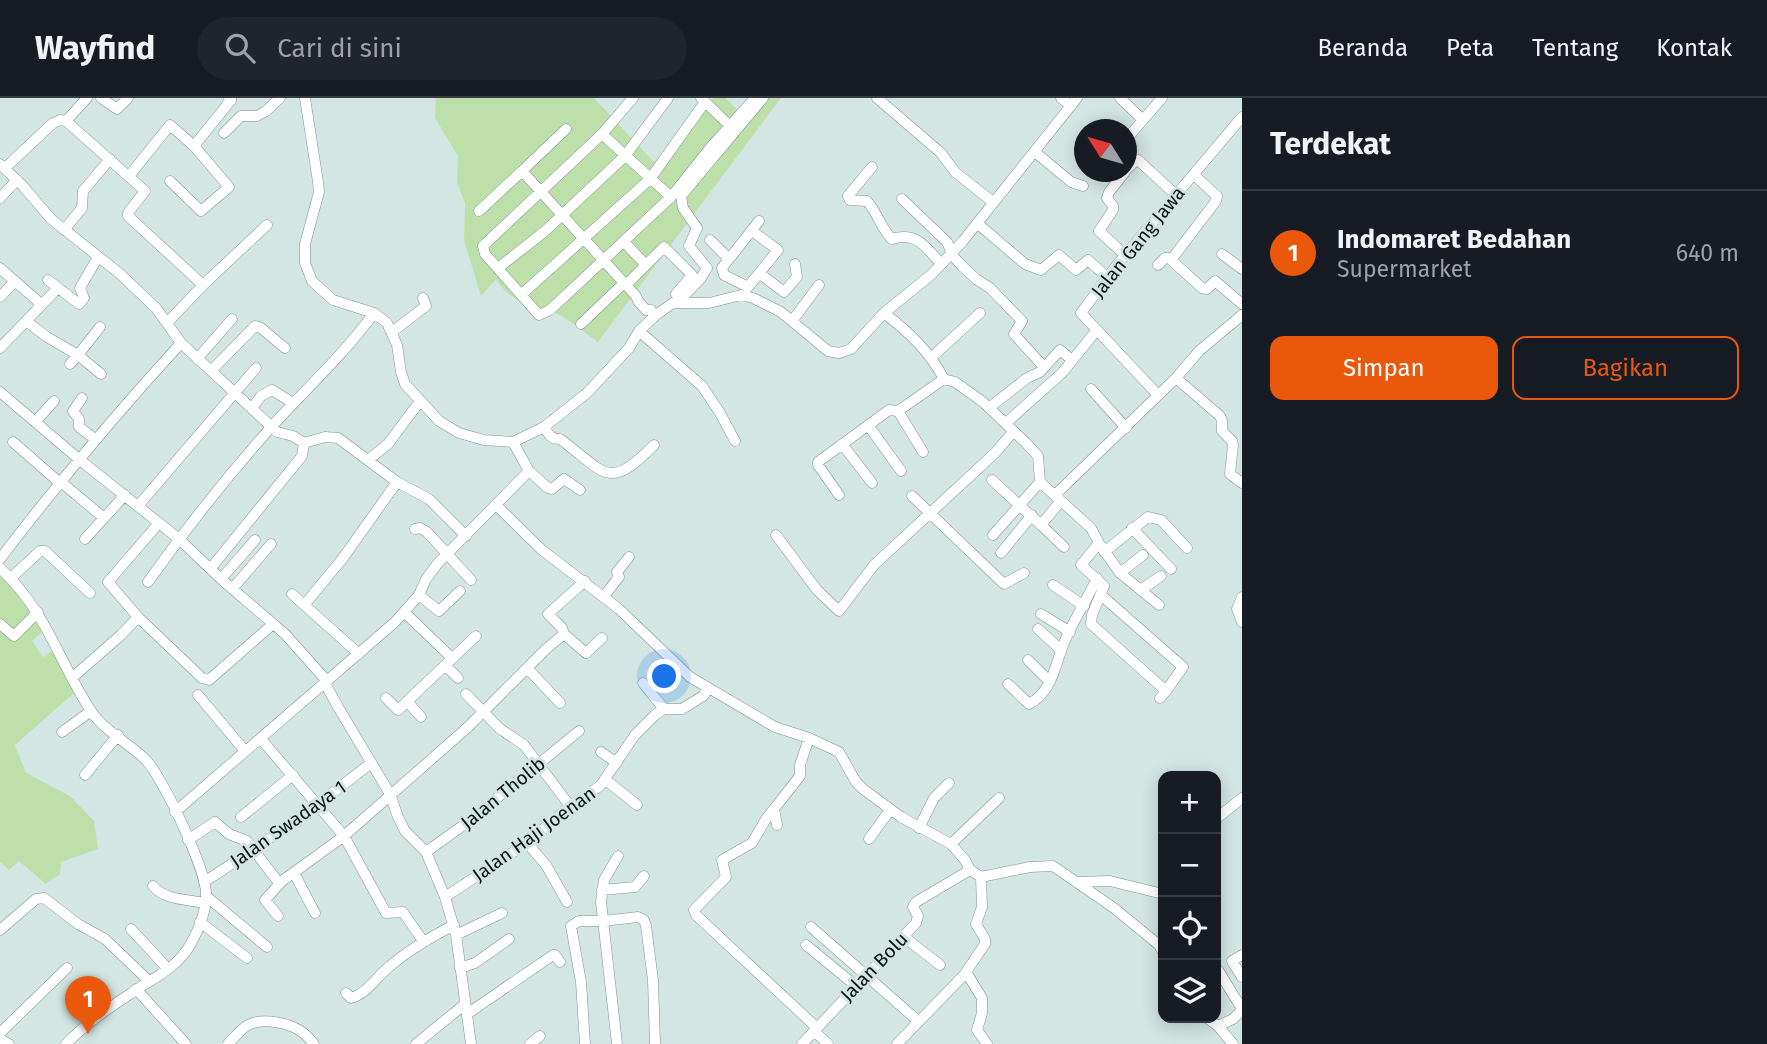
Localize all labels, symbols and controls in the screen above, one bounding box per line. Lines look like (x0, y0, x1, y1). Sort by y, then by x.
search box (197, 17, 687, 80)
text: Wayfind (35, 28, 155, 68)
icon: search (221, 29, 259, 67)
text: Cari di sini (277, 33, 402, 64)
text: Beranda (1317, 34, 1408, 62)
text: Peta (1446, 34, 1494, 62)
text: Tentang (1532, 34, 1618, 62)
text: Kontak (1656, 34, 1732, 62)
north arrow (1074, 119, 1137, 182)
text: Terdekat (1270, 126, 1391, 162)
street label: Jalan Gang Jawa (1086, 182, 1190, 302)
text: Indomaret Bedahan (1337, 224, 1571, 255)
text: 1 (1288, 239, 1298, 267)
text: 640 m (1676, 239, 1739, 267)
text: Supermarket (1337, 255, 1472, 283)
button: Simpan (1270, 336, 1498, 400)
button: Bagikan (1512, 336, 1739, 400)
your location (647, 659, 681, 693)
street label: Jalan Tholib (456, 752, 550, 834)
map controls (1158, 771, 1221, 1023)
button: + (1158, 771, 1221, 834)
street label: Jalan Swadaya 1 (226, 776, 350, 872)
street label: Jalan Haji Joenan (468, 782, 600, 886)
button: − (1158, 834, 1221, 897)
button: locate (1158, 897, 1221, 960)
street label: Jalan Bolu (835, 928, 913, 1006)
button: layers (1158, 960, 1221, 1023)
pin: 1 (65, 976, 111, 1034)

